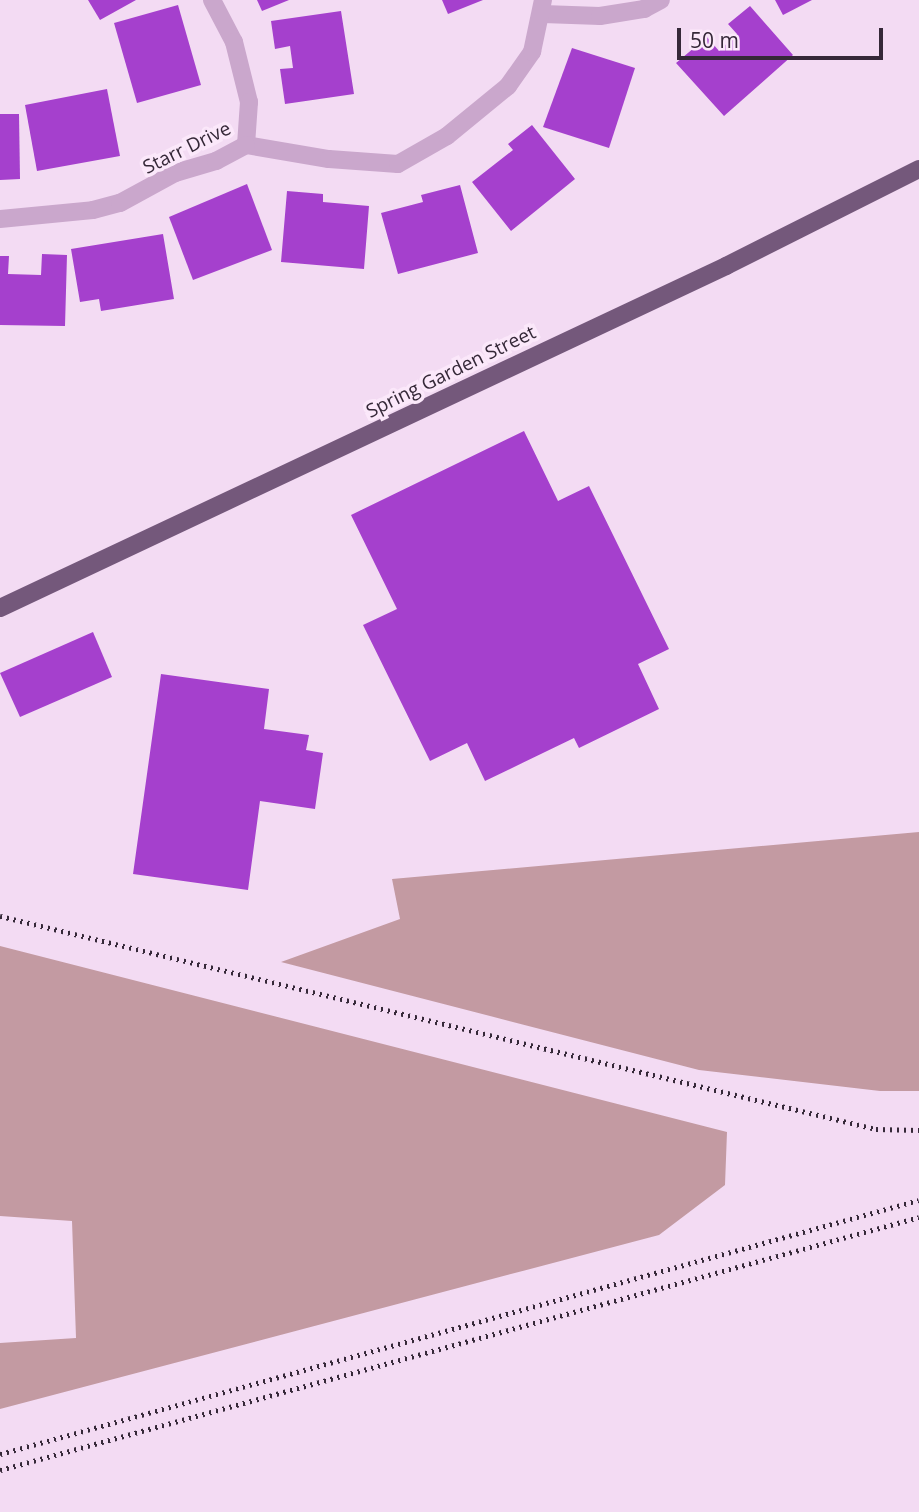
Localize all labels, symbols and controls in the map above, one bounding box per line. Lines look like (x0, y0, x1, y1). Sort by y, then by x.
scale bar (681, 14, 888, 58)
text: 50 m (690, 26, 739, 54)
street label: Starr Drive (139, 117, 235, 179)
street label: Spring Garden Street (363, 321, 539, 423)

